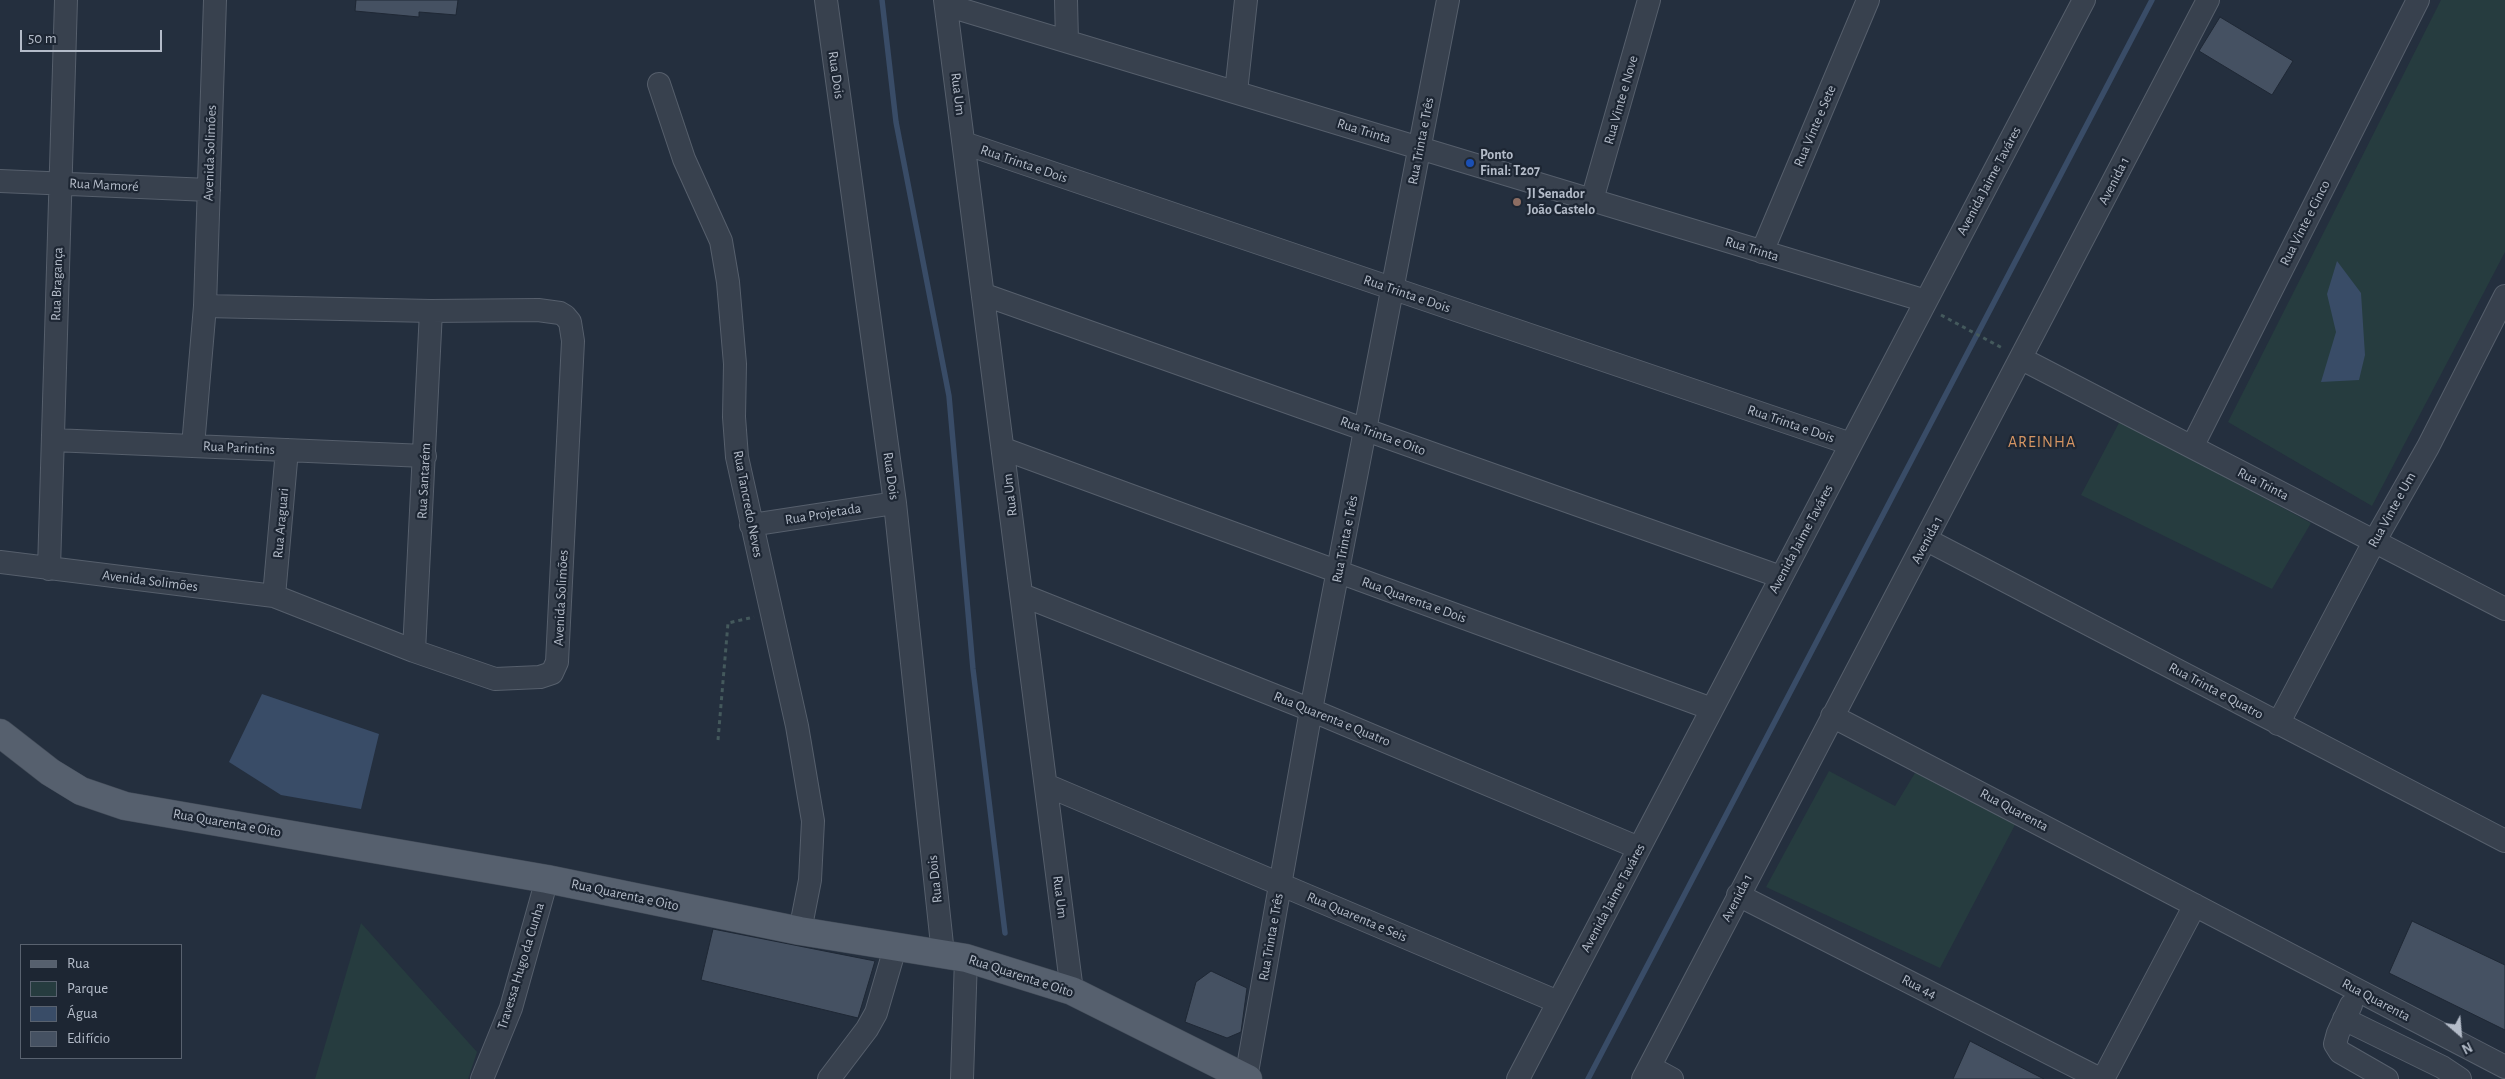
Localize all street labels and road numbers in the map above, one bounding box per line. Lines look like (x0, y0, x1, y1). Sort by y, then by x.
street label: Rua Dois (824, 50, 848, 100)
street label: Rua Vinte e Nove (1600, 54, 1642, 146)
street label: Rua Um (947, 72, 969, 116)
street label: Rua Vinte e Sete (1790, 83, 1840, 169)
street label: Rua Trinta e Três (1404, 96, 1438, 186)
street label: Avenida Solimões (200, 105, 220, 201)
street label: Rua Trinta (1335, 115, 1393, 147)
street label: Avenida Jaime Taváres (1953, 124, 2025, 238)
street label: Rua Trinta e Dois (978, 141, 1070, 187)
street label: Avenida 1 (2095, 154, 2133, 208)
street label: Rua Mamoré (69, 175, 139, 195)
street label: Rua Vinte e Cinco (2276, 177, 2334, 269)
street label: Rua Trinta (1723, 233, 1781, 265)
street label: Rua Bragança (47, 247, 67, 321)
street label: Rua Trinta e Dois (1361, 271, 1453, 317)
street label: Rua Trinta e Dois (1745, 401, 1837, 447)
street label: Rua Trinta e Oito (1338, 413, 1428, 459)
street label: Rua Parintins (203, 438, 275, 458)
street label: Rua Santarém (414, 442, 434, 520)
street label: Rua Tancredo Neves (729, 449, 767, 559)
street label: Rua Dois (879, 451, 903, 501)
street label: Rua Trinta (2234, 464, 2292, 504)
street label: Rua Vinte e Um (2364, 469, 2420, 551)
street label: Rua Um (999, 473, 1021, 517)
street label: Avenida Jaime Taváres (1765, 482, 1837, 596)
street label: Rua Araguari (270, 487, 292, 559)
street label: Rua Trinta e Três (1328, 494, 1362, 584)
street label: Rua Projetada (784, 500, 862, 528)
street label: Avenida 1 (1908, 513, 1946, 567)
street label: Avenida Solimões (550, 549, 572, 647)
street label: Avenida Solimões (101, 567, 199, 595)
street label: Rua Quarenta e Dois (1359, 573, 1469, 627)
street label: Rua Trinta e Quatro (2166, 659, 2266, 723)
street label: Rua Quarenta e Quatro (1271, 688, 1393, 750)
street label: Rua Quarenta (1977, 785, 2051, 835)
street label: Rua Quarenta e Oito (172, 805, 282, 841)
street label: Avenida Jaime Taváres (1577, 841, 1649, 955)
street label: Rua Dois (924, 854, 946, 904)
street label: Avenida 1 (1718, 871, 1756, 925)
street label: Rua Quarenta e Oito (570, 875, 680, 915)
street label: Rua Um (1049, 875, 1071, 919)
street label: Rua Quarenta e Seis (1304, 888, 1410, 946)
street label: Rua Trinta e Três (1255, 892, 1287, 982)
street label: Travessa Hugo da Cunha (494, 901, 548, 1031)
street label: Rua Quarenta e Oito (966, 951, 1076, 1001)
street label: Rua 44 (1899, 971, 1939, 1003)
street label: Rua Quarenta (2339, 975, 2413, 1025)

